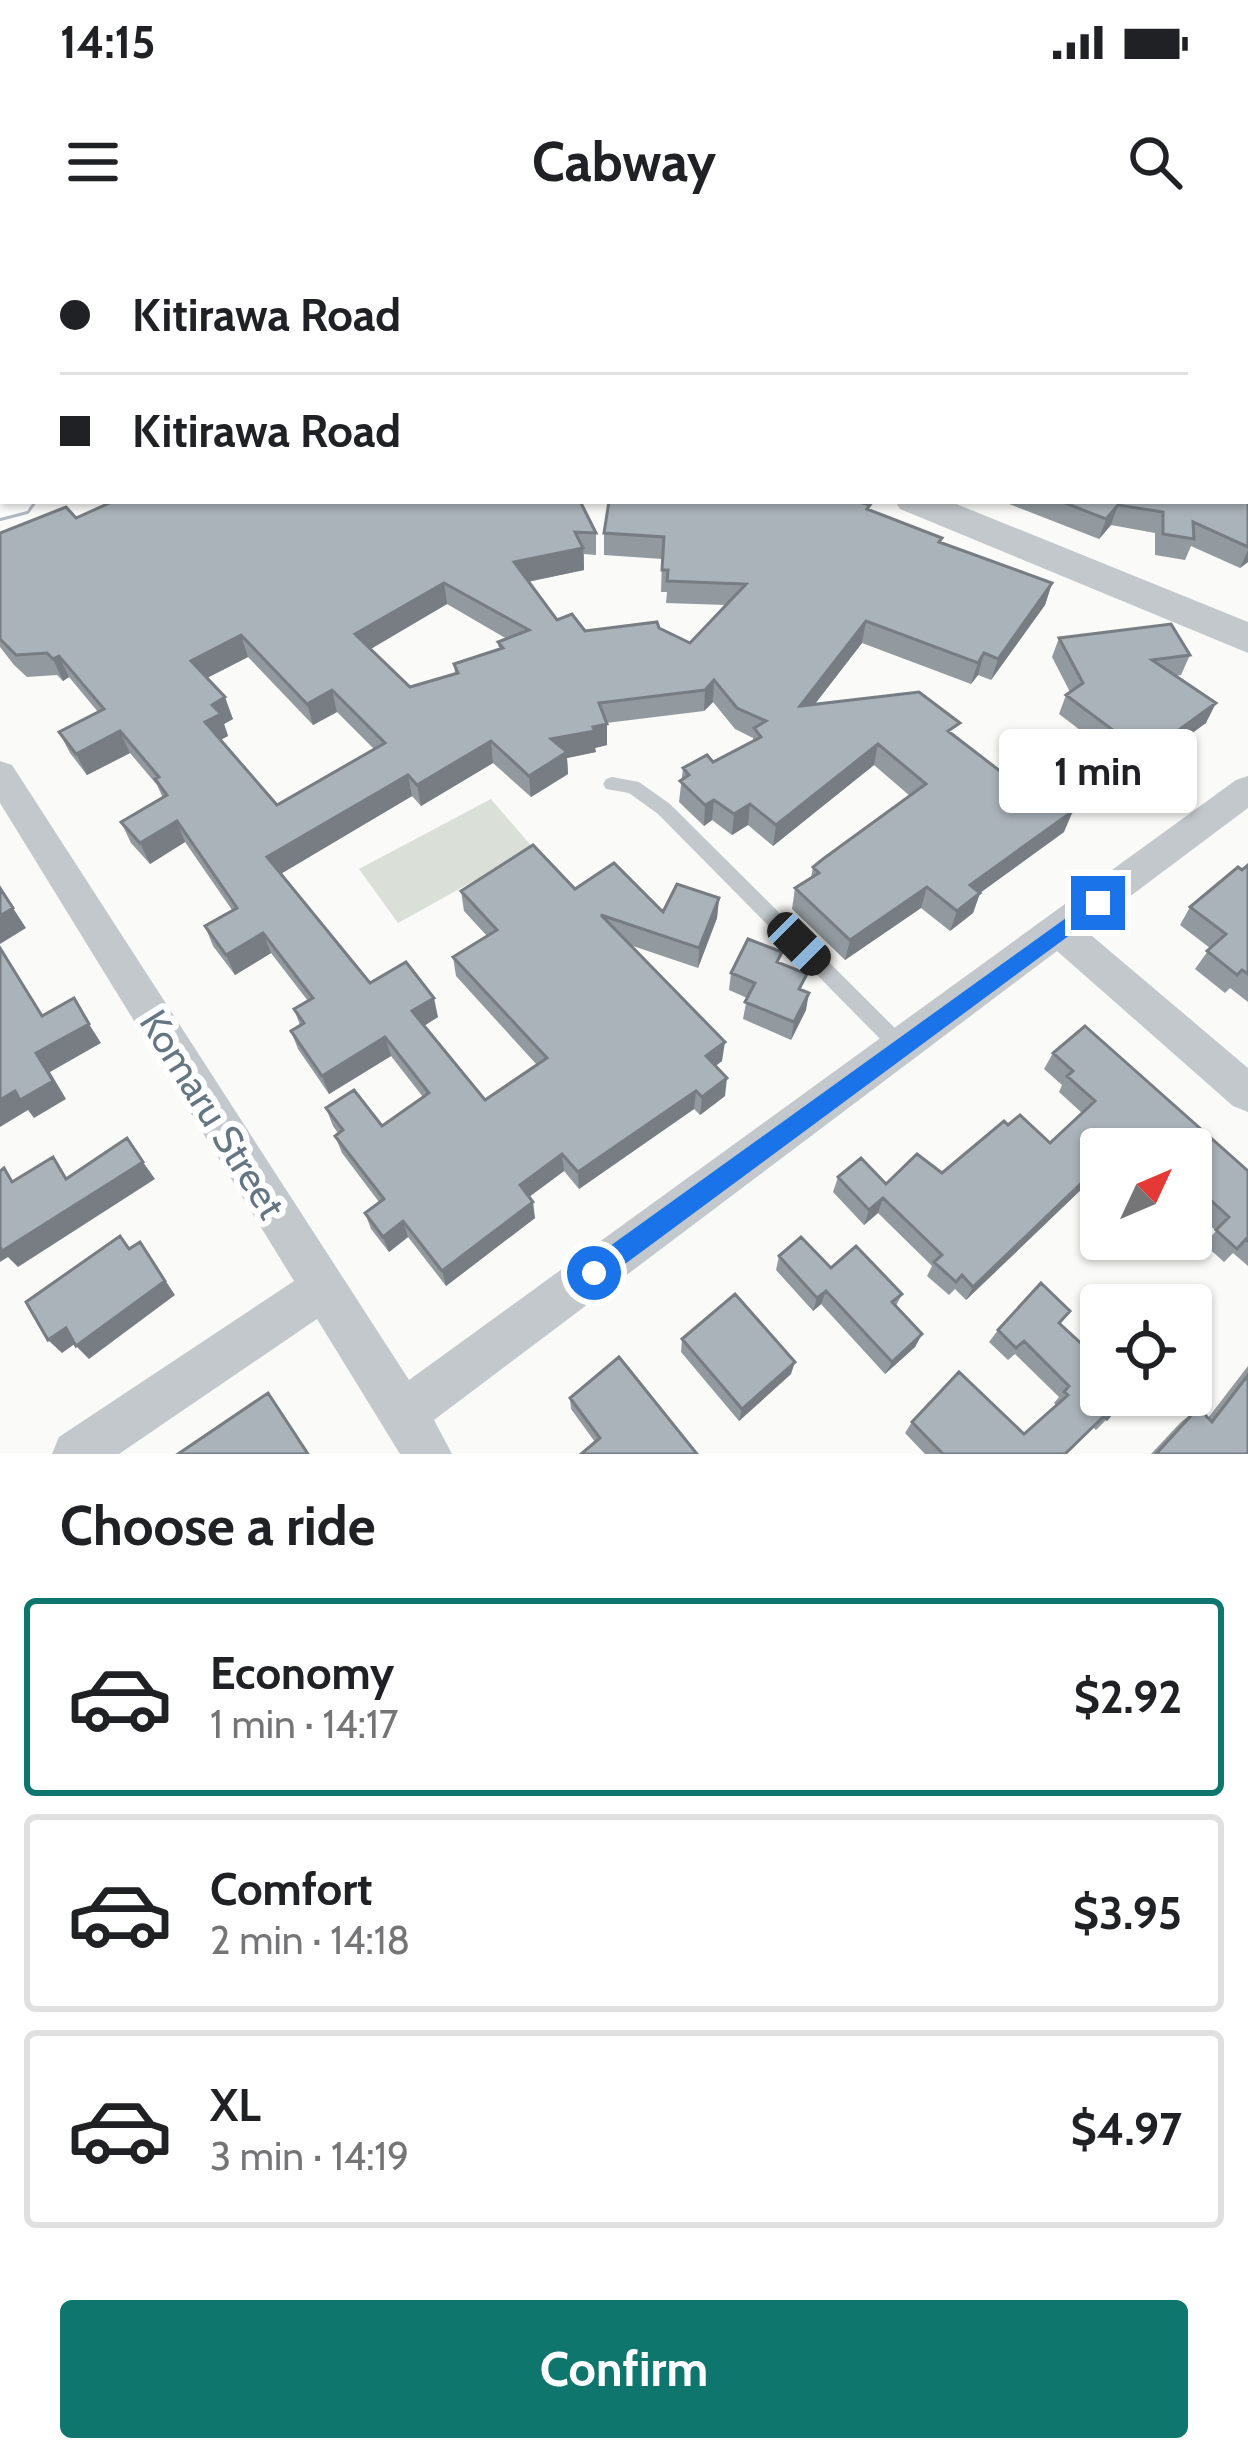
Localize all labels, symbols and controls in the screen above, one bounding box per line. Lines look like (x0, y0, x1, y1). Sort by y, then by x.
text: 14:15 (60, 15, 155, 69)
icon: menu (60, 129, 126, 195)
text: Cabway (532, 129, 716, 195)
icon: search (1122, 129, 1188, 195)
text: Kitirawa Road (132, 288, 401, 342)
text: Kitirawa Road (132, 404, 401, 458)
callout: 1 min (999, 729, 1197, 813)
text: 1 min (1054, 747, 1142, 795)
route end (1071, 876, 1125, 930)
car (761, 906, 837, 982)
street label: Komaru Street (130, 1001, 296, 1227)
north arrow (1080, 1128, 1212, 1260)
map controls (1080, 1128, 1212, 1416)
route start (567, 1246, 621, 1300)
button: locate (1080, 1284, 1212, 1416)
text: Choose a ride (60, 1493, 375, 1559)
icon: car (66, 1643, 174, 1751)
text: Economy (210, 1646, 394, 1700)
text: $2.92 (1074, 1670, 1182, 1724)
text: 1 min · 14:17 (210, 1700, 398, 1748)
icon: car (66, 1859, 174, 1967)
text: Comfort (210, 1862, 373, 1916)
text: $3.95 (1073, 1886, 1182, 1940)
text: 2 min · 14:18 (210, 1916, 410, 1964)
icon: car (66, 2075, 174, 2183)
text: XL (210, 2078, 261, 2132)
text: $4.97 (1070, 2102, 1182, 2156)
text: 3 min · 14:19 (210, 2132, 409, 2180)
button: Confirm (60, 2300, 1188, 2438)

